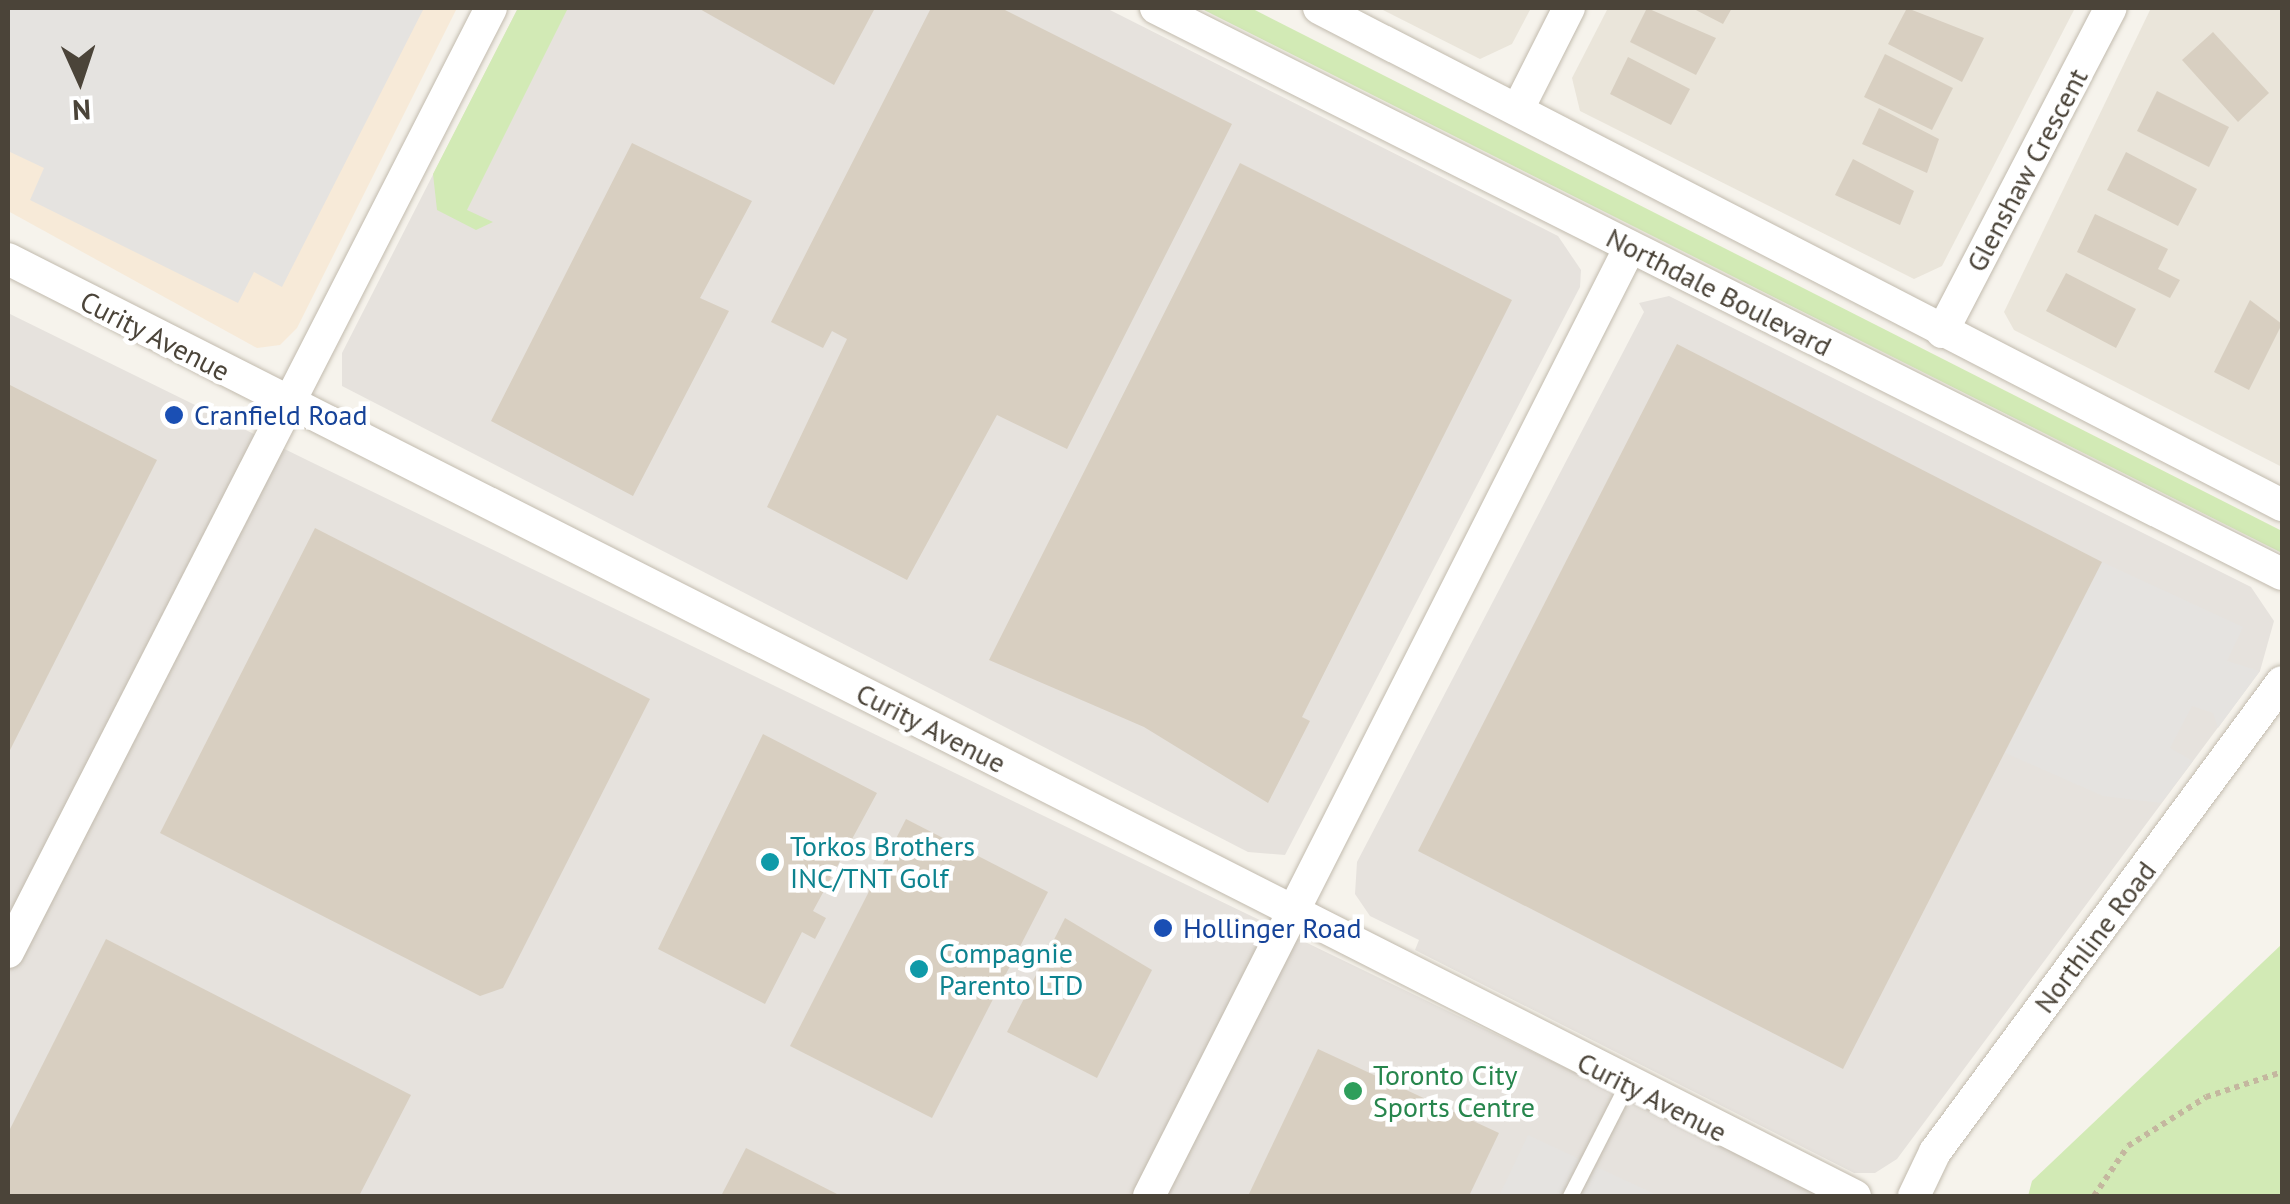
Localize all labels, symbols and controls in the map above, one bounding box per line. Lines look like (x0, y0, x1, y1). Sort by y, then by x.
north arrow (30, 30, 130, 130)
street label: Glenshaw Crescent (1959, 62, 2095, 278)
text: N (71, 92, 92, 129)
street label: Northdale Boulevard (1601, 221, 1837, 363)
street label: Curity Avenue (74, 284, 236, 388)
place label: Cranfield Road (194, 398, 368, 432)
marker: Cranfield Road (163, 404, 185, 426)
street label: Curity Avenue (850, 676, 1012, 780)
place label: Torkos Brothers INC/TNT Golf (790, 829, 975, 895)
marker: Torkos Brothers INC/TNT Golf (759, 851, 781, 873)
street label: Northline Road (2027, 855, 2163, 1019)
place label: Hollinger Road (1183, 911, 1362, 945)
marker: Hollinger Road (1152, 917, 1174, 939)
place label: Compagnie Parento LTD (939, 936, 1083, 1002)
marker: Compagnie Parento LTD (908, 958, 930, 980)
street label: Curity Avenue (1571, 1045, 1733, 1149)
place label: Toronto City Sports Centre (1373, 1058, 1535, 1124)
marker: Toronto City Sports Centre (1342, 1080, 1364, 1102)

